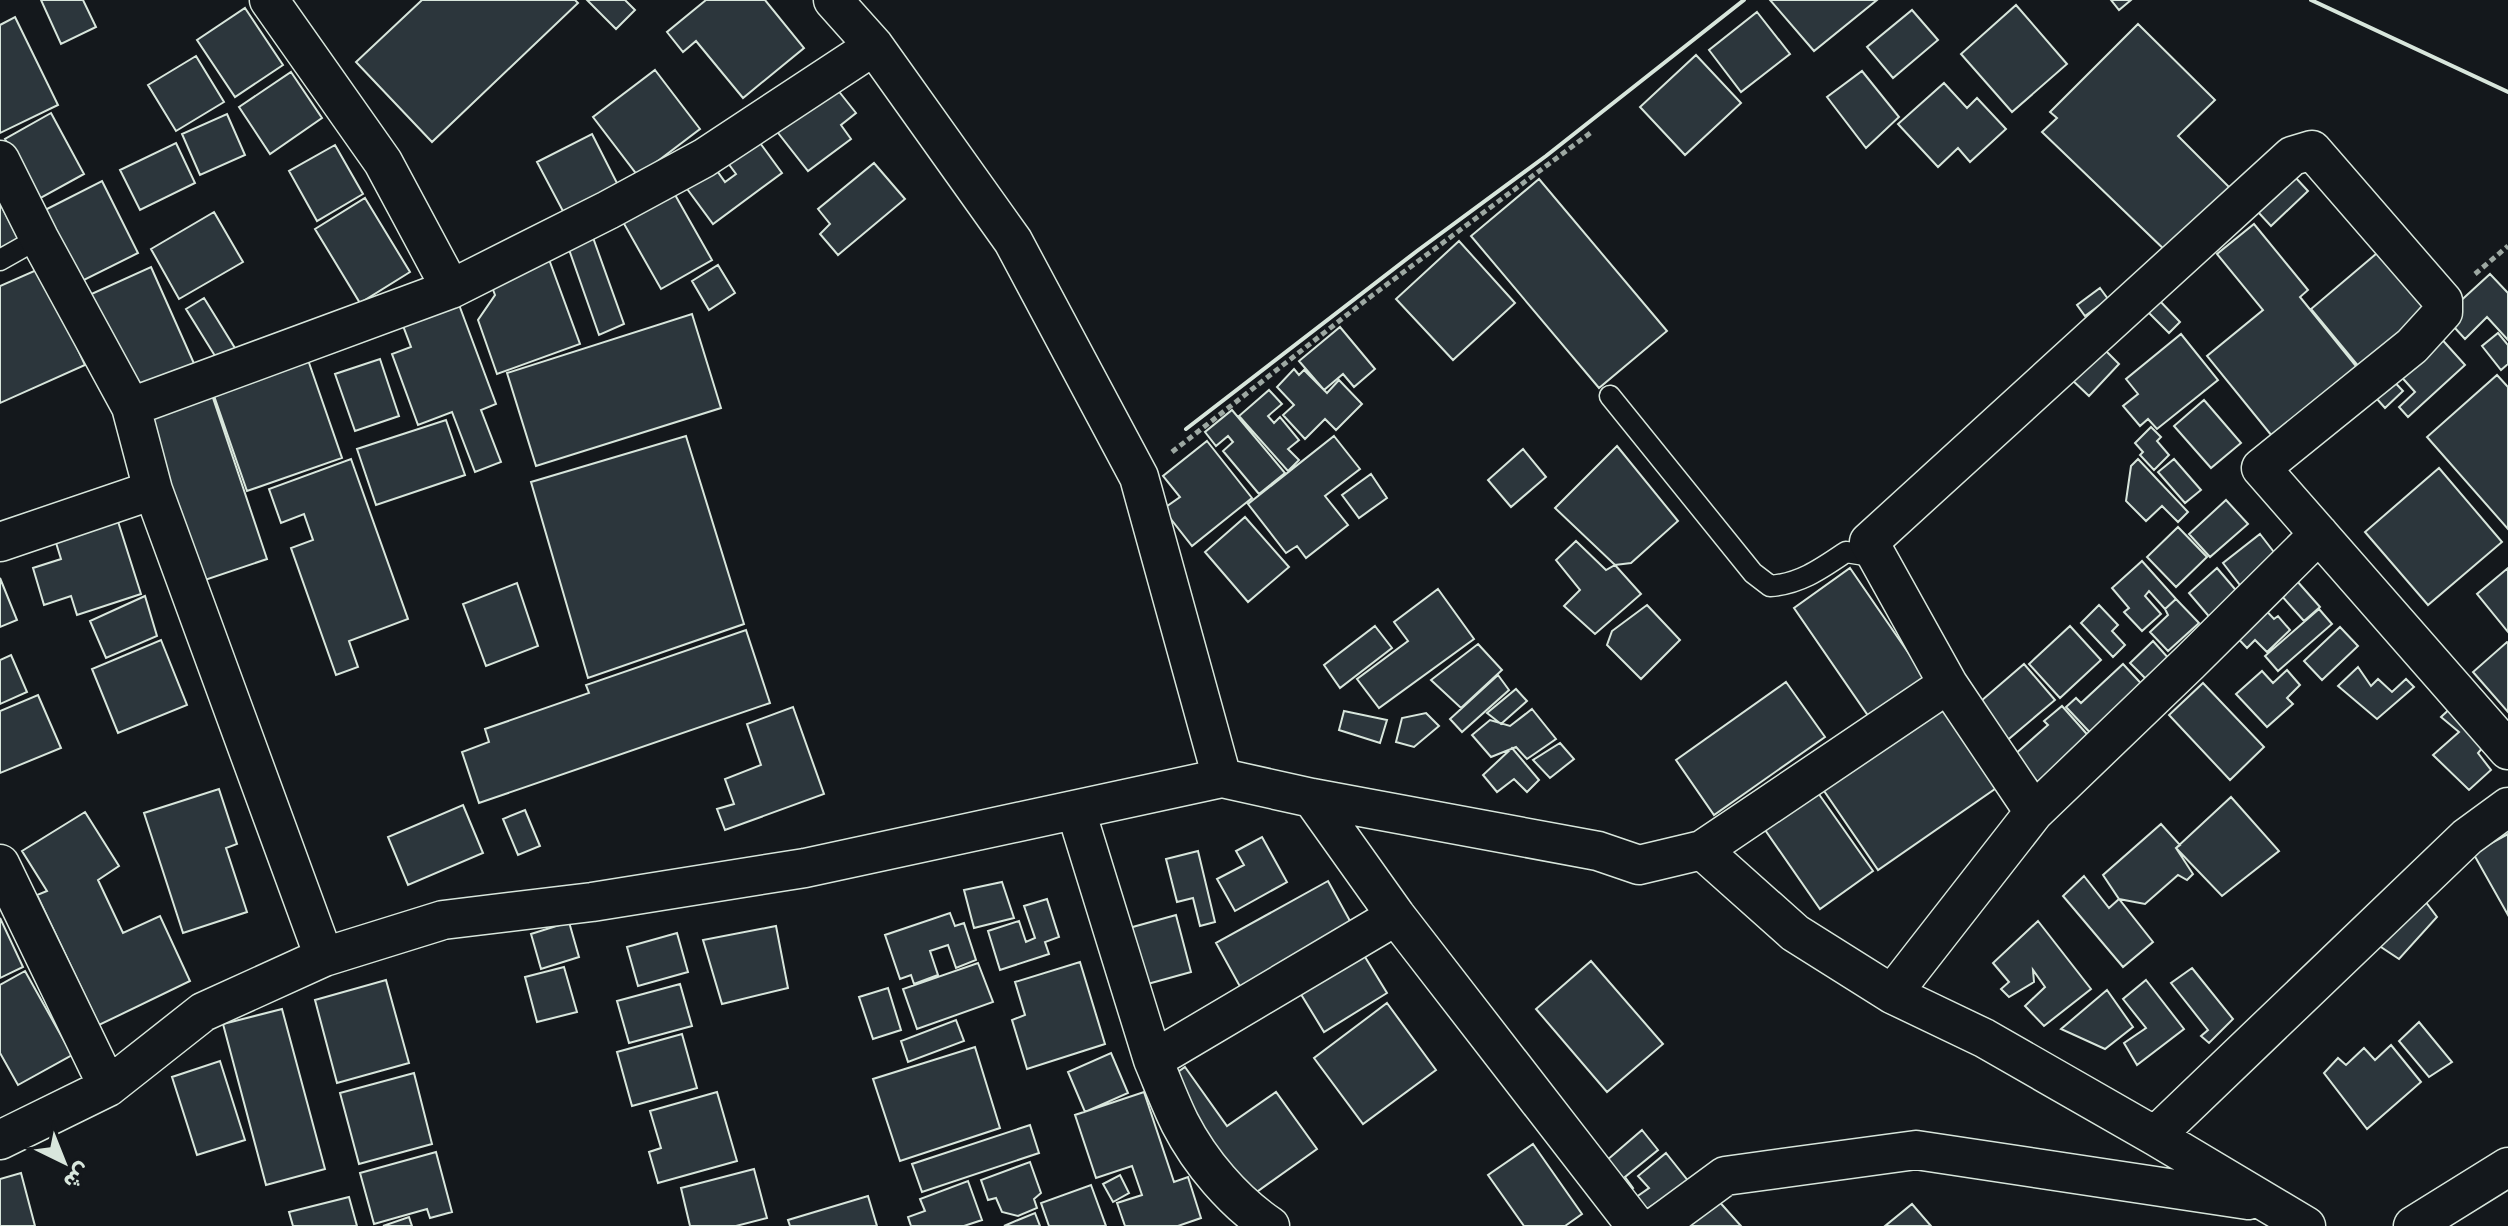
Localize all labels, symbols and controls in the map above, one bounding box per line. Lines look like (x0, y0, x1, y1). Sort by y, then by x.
north arrow (24, 1122, 104, 1202)
text: ش (58, 1157, 97, 1196)

